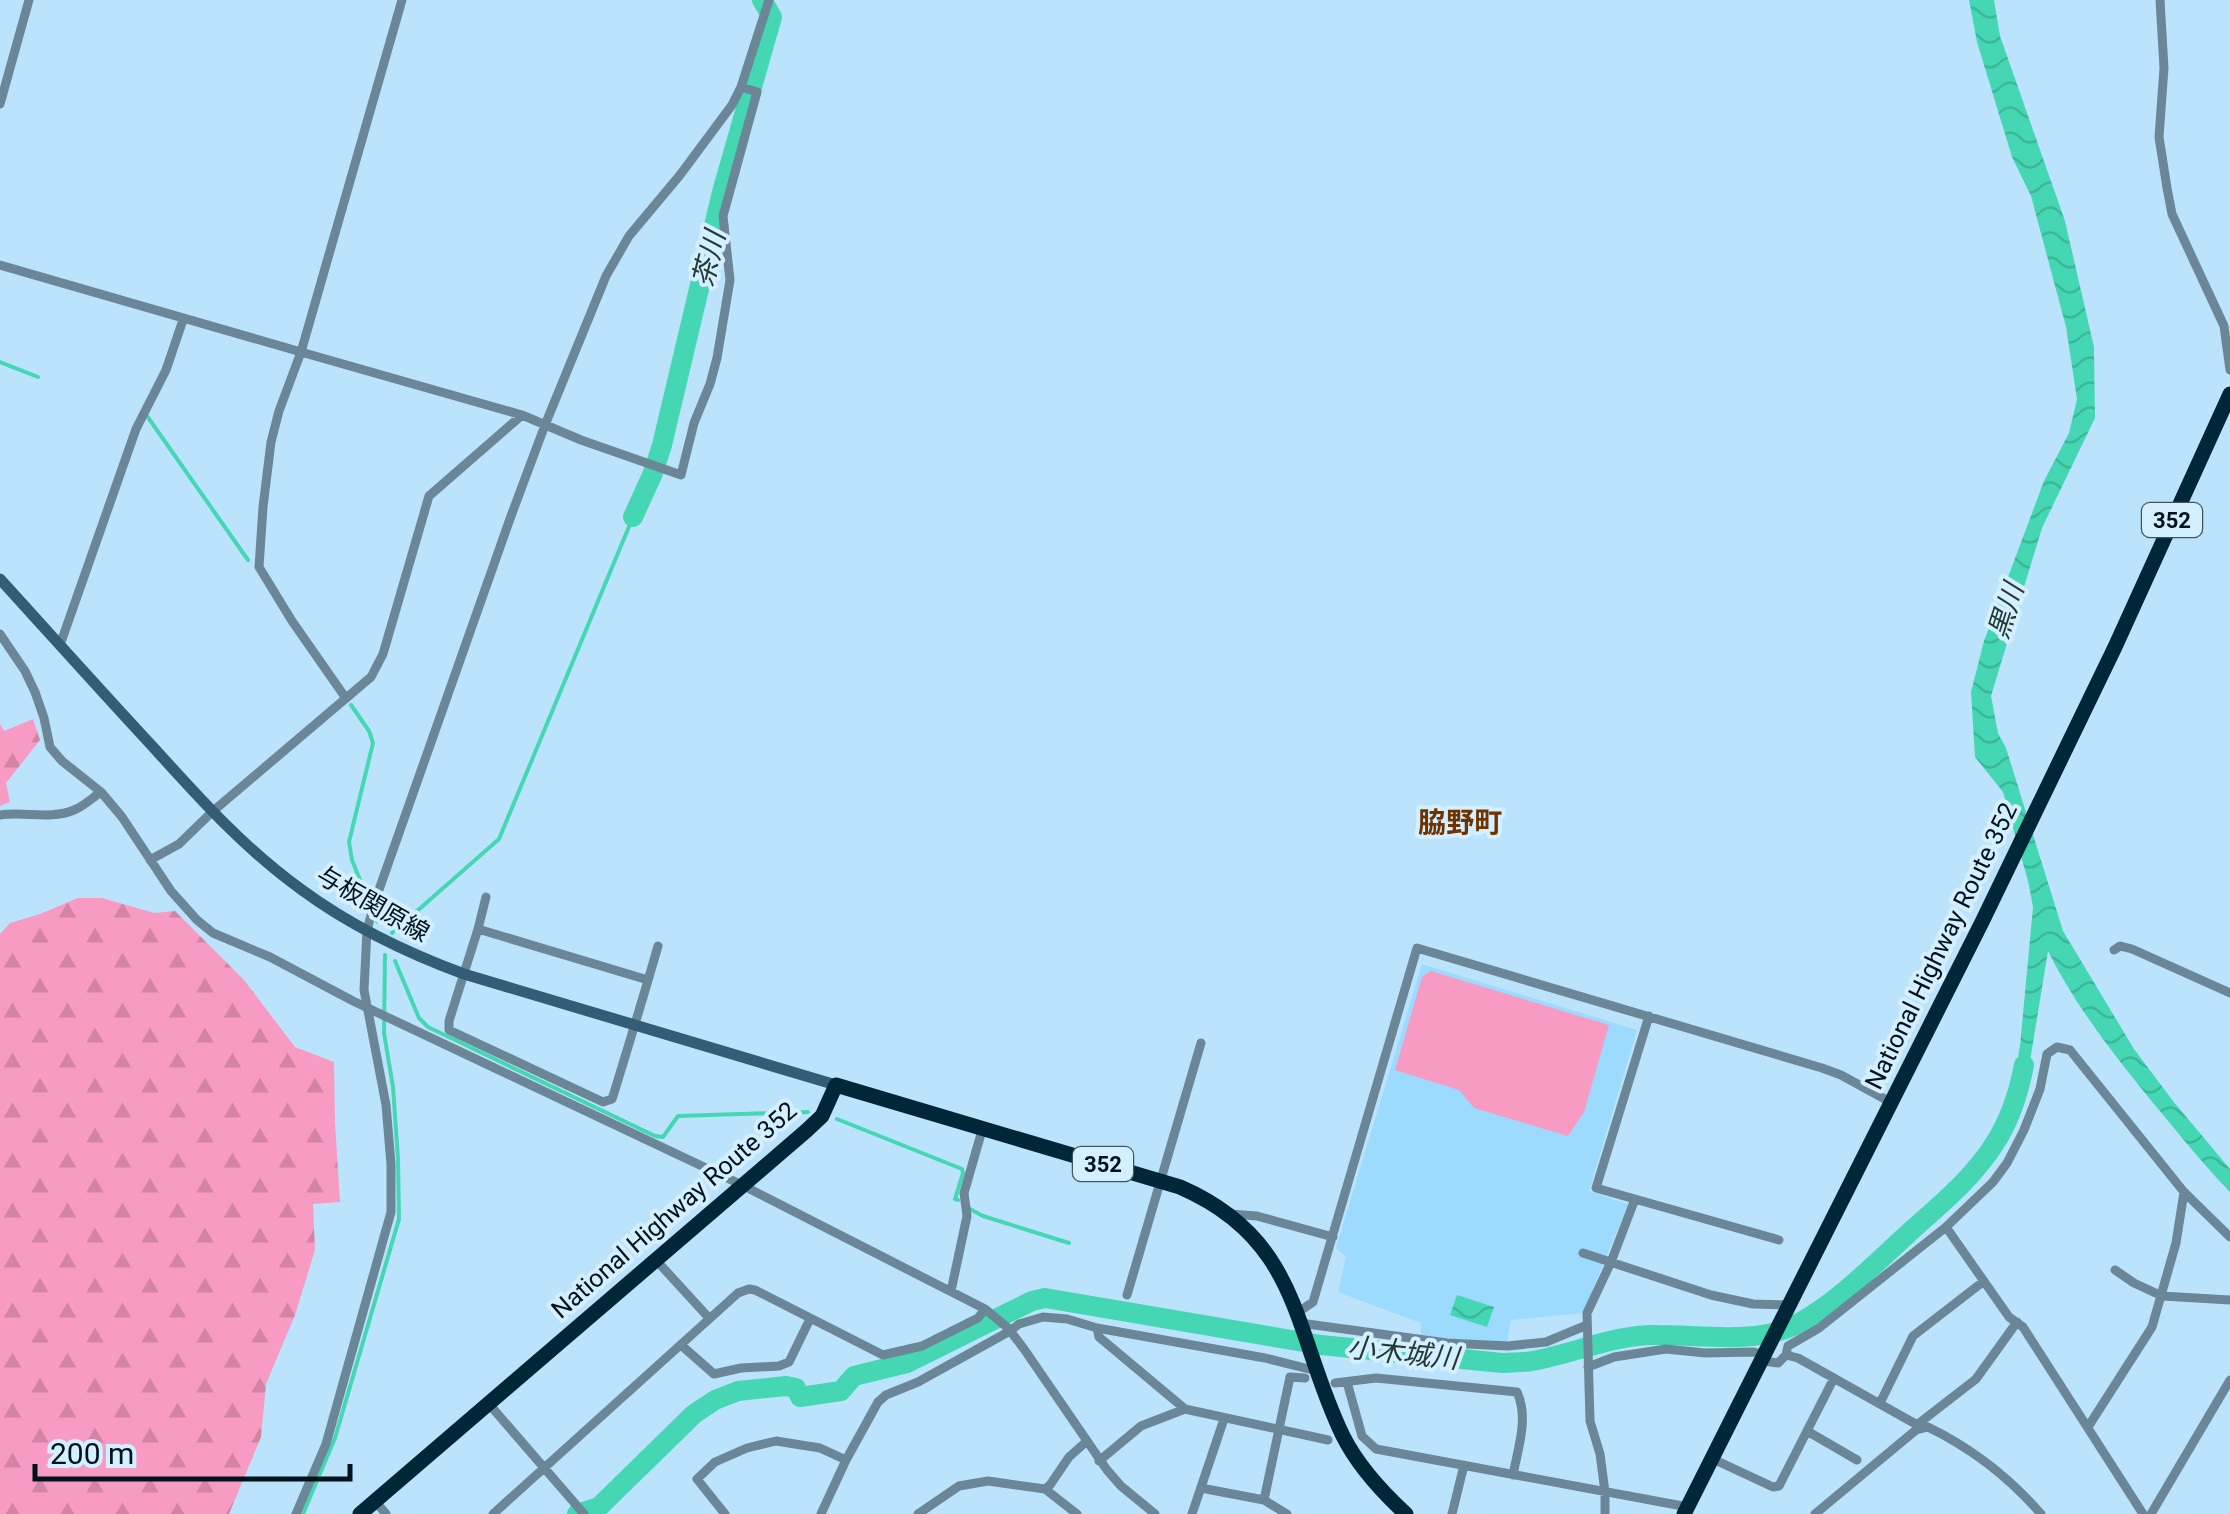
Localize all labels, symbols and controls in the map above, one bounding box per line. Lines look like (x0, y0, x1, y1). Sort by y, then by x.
water label: 茶川 (686, 225, 733, 290)
road number: 352 (2142, 503, 2202, 537)
water label: 黒川 (1982, 576, 2031, 643)
street label: National Highway Route 352 (1859, 798, 2023, 1094)
district label: 脇野町 (1418, 806, 1502, 839)
street label: 与板関原線 (312, 860, 434, 948)
street label: National Highway Route 352 (546, 1096, 802, 1324)
road number: 352 (1073, 1147, 1133, 1181)
water label: 小木城川 (1346, 1331, 1463, 1376)
scale bar (35, 1419, 350, 1481)
text: 200 m (50, 1436, 134, 1471)

